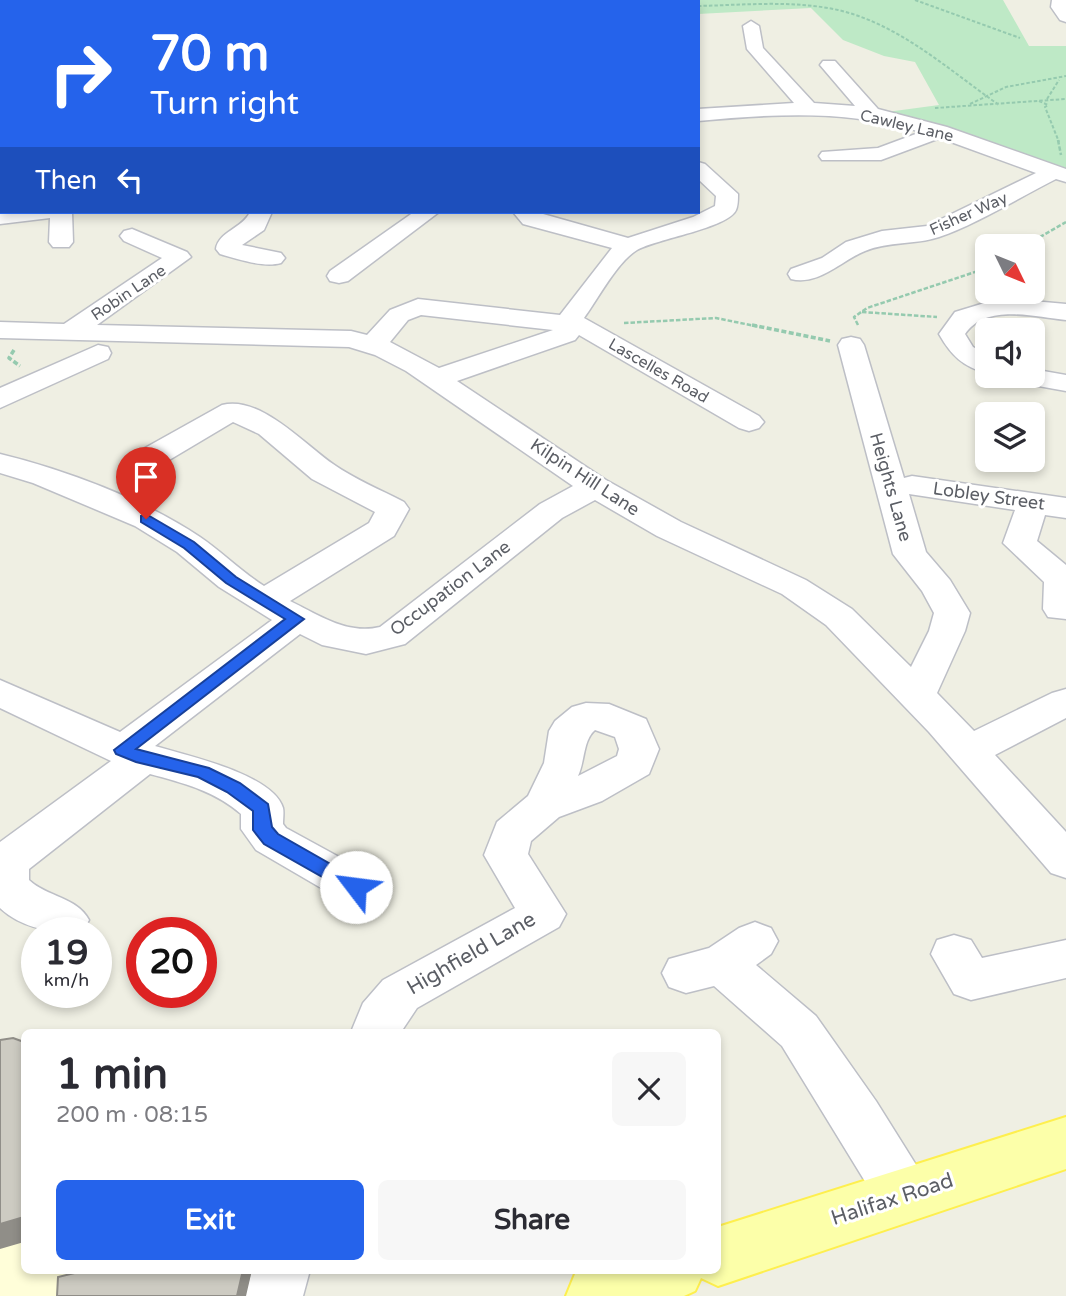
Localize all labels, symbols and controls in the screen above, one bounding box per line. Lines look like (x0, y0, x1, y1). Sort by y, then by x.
text: 70 m (150, 25, 269, 84)
icon: right (35, 28, 126, 119)
text: Turn right (150, 85, 299, 123)
street label: Cawley Lane (858, 106, 955, 146)
icon: left (111, 161, 149, 199)
text: Then (35, 165, 97, 196)
street label: Fisher Way (926, 188, 1011, 240)
north arrow (975, 234, 1045, 304)
map controls (975, 234, 1045, 472)
street label: Robin Lane (87, 260, 170, 325)
button: sound (975, 318, 1045, 388)
street label: Lascelles Road (605, 334, 712, 408)
button: layers (975, 402, 1045, 472)
street label: Heights Lane (865, 430, 917, 544)
street label: Kilpin Hill Lane (526, 434, 644, 520)
pin (116, 447, 176, 519)
icon: arrive (127, 458, 165, 496)
street label: Lobley Street (931, 477, 1047, 515)
street label: Occupation Lane (385, 536, 515, 640)
position arrow (319, 850, 393, 924)
street label: Highfield Lane (402, 906, 540, 1000)
speed limit sign: 20 (126, 917, 217, 1008)
text: 19 (45, 932, 88, 974)
text: km/h (44, 969, 89, 991)
text: 1 min (56, 1049, 168, 1100)
button: close (612, 1052, 686, 1126)
text: 200 m · 08:15 (56, 1101, 208, 1129)
street label: Halifax Road (828, 1168, 957, 1231)
button: Exit (56, 1180, 364, 1260)
button: Share (378, 1180, 686, 1260)

